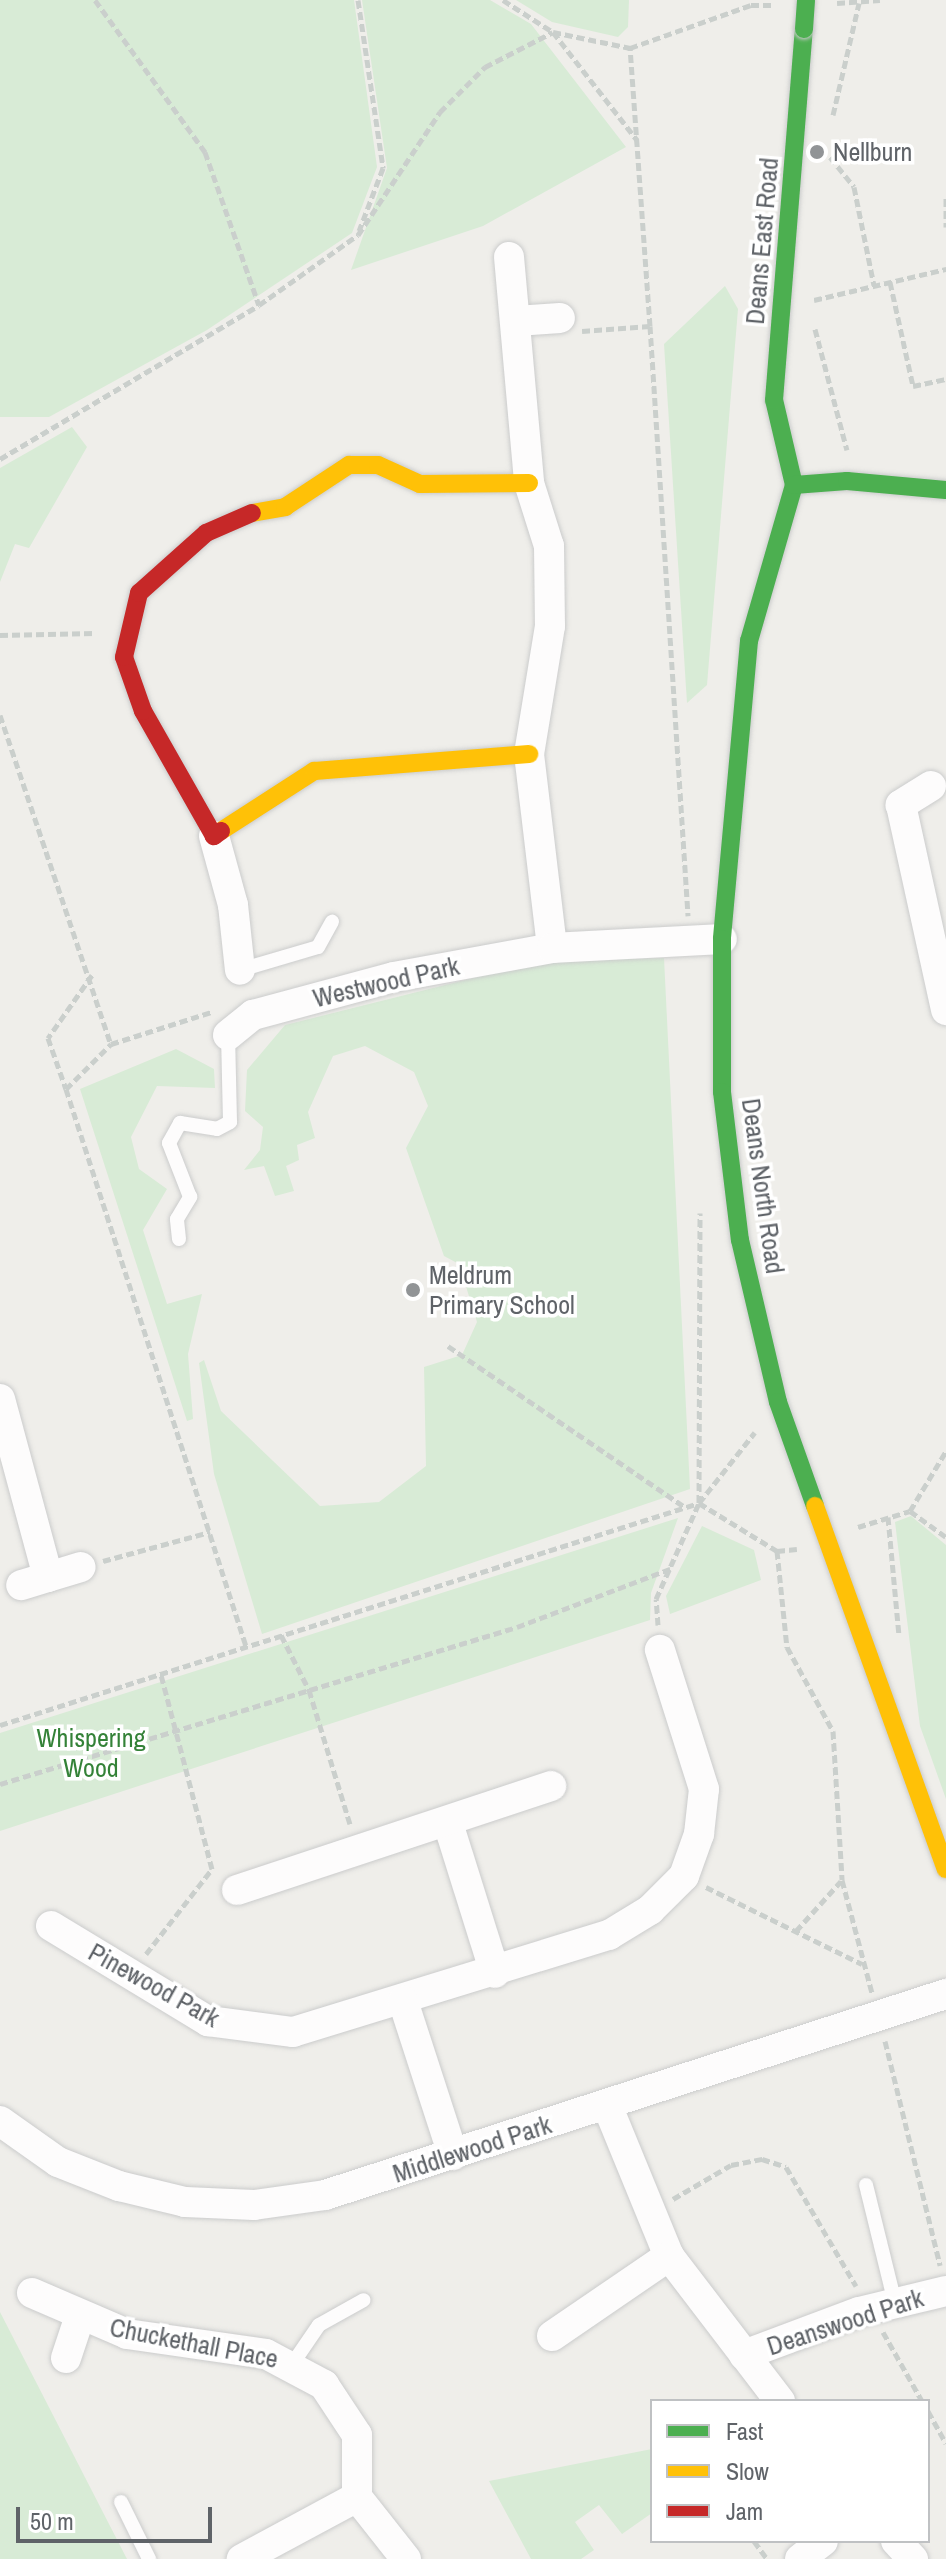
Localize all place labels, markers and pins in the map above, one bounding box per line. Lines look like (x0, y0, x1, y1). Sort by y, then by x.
place label: Nellburn (833, 136, 912, 168)
marker: Nellburn (808, 143, 826, 161)
place label: Meldrum Primary School (429, 1259, 575, 1320)
marker: Meldrum Primary School (404, 1281, 422, 1299)

